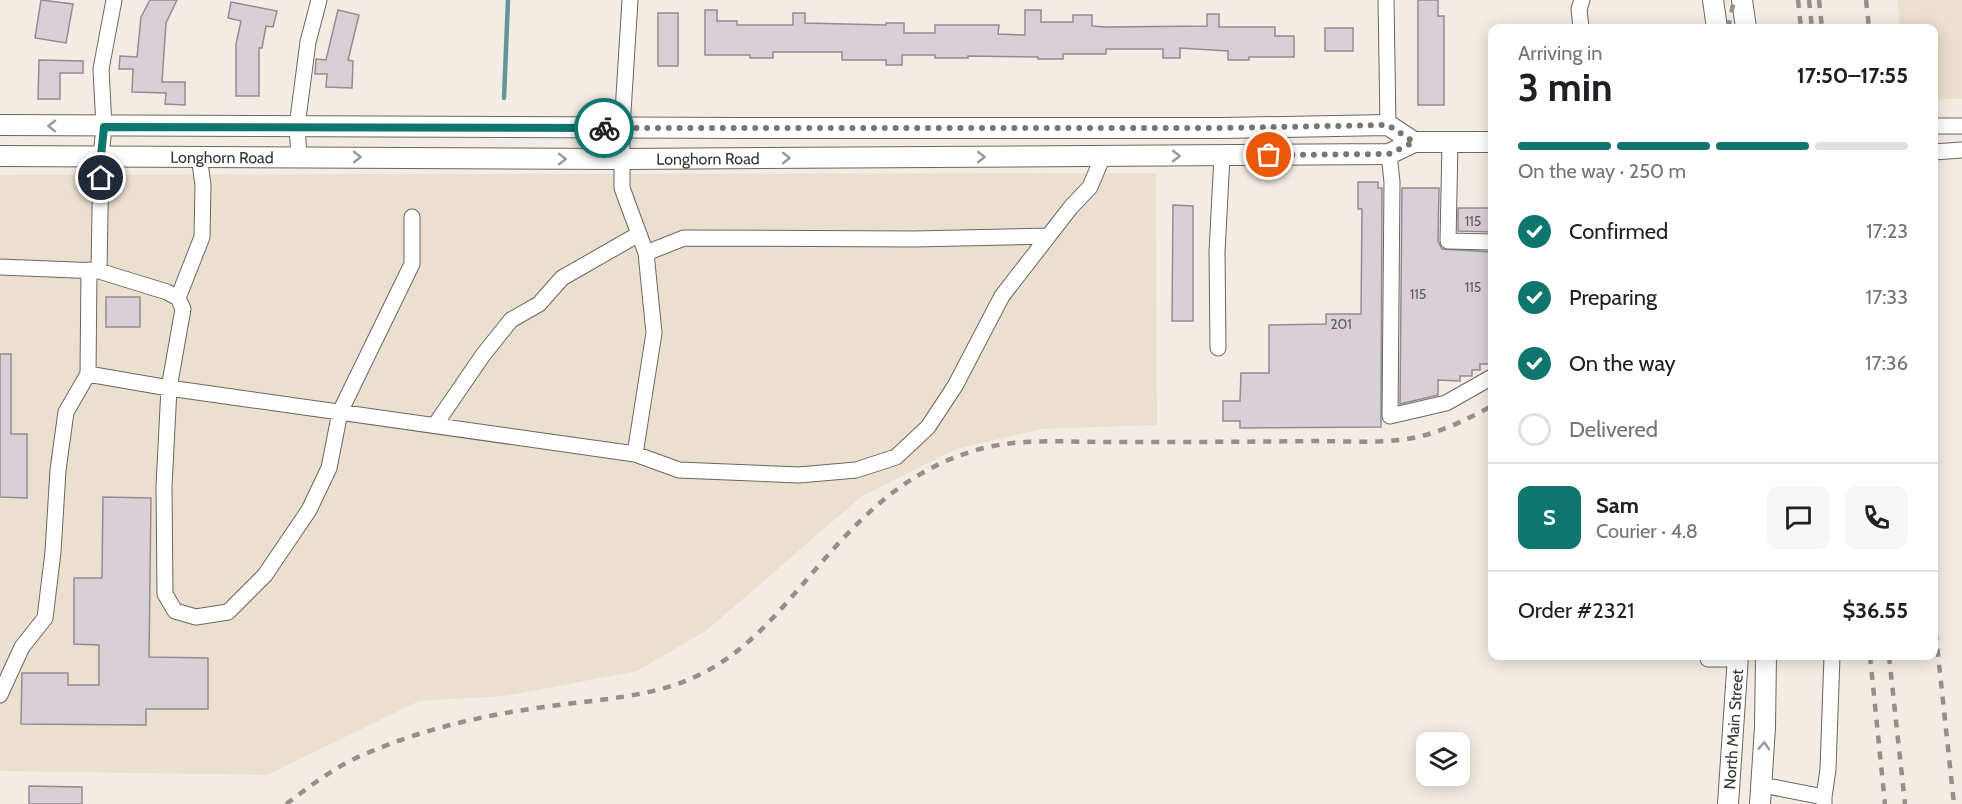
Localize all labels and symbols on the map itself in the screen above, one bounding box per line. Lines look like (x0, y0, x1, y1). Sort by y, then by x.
courier (574, 98, 634, 158)
one-way arrow (48, 120, 57, 132)
pin (1243, 129, 1294, 180)
street label: Longhorn Road (170, 147, 274, 167)
street label: Longhorn Road (656, 149, 760, 168)
one-way arrow (1171, 150, 1180, 162)
one-way arrow (353, 151, 362, 163)
one-way arrow (976, 151, 985, 163)
pin (75, 152, 126, 203)
one-way arrow (781, 152, 790, 164)
one-way arrow (557, 153, 566, 165)
house number: 115 (1465, 212, 1481, 230)
house number: 115 (1465, 278, 1481, 296)
house number: 115 (1410, 285, 1426, 303)
house number: 201 (1330, 315, 1352, 333)
street label: North Main Street (1720, 668, 1747, 790)
one-way arrow (1758, 741, 1770, 750)

